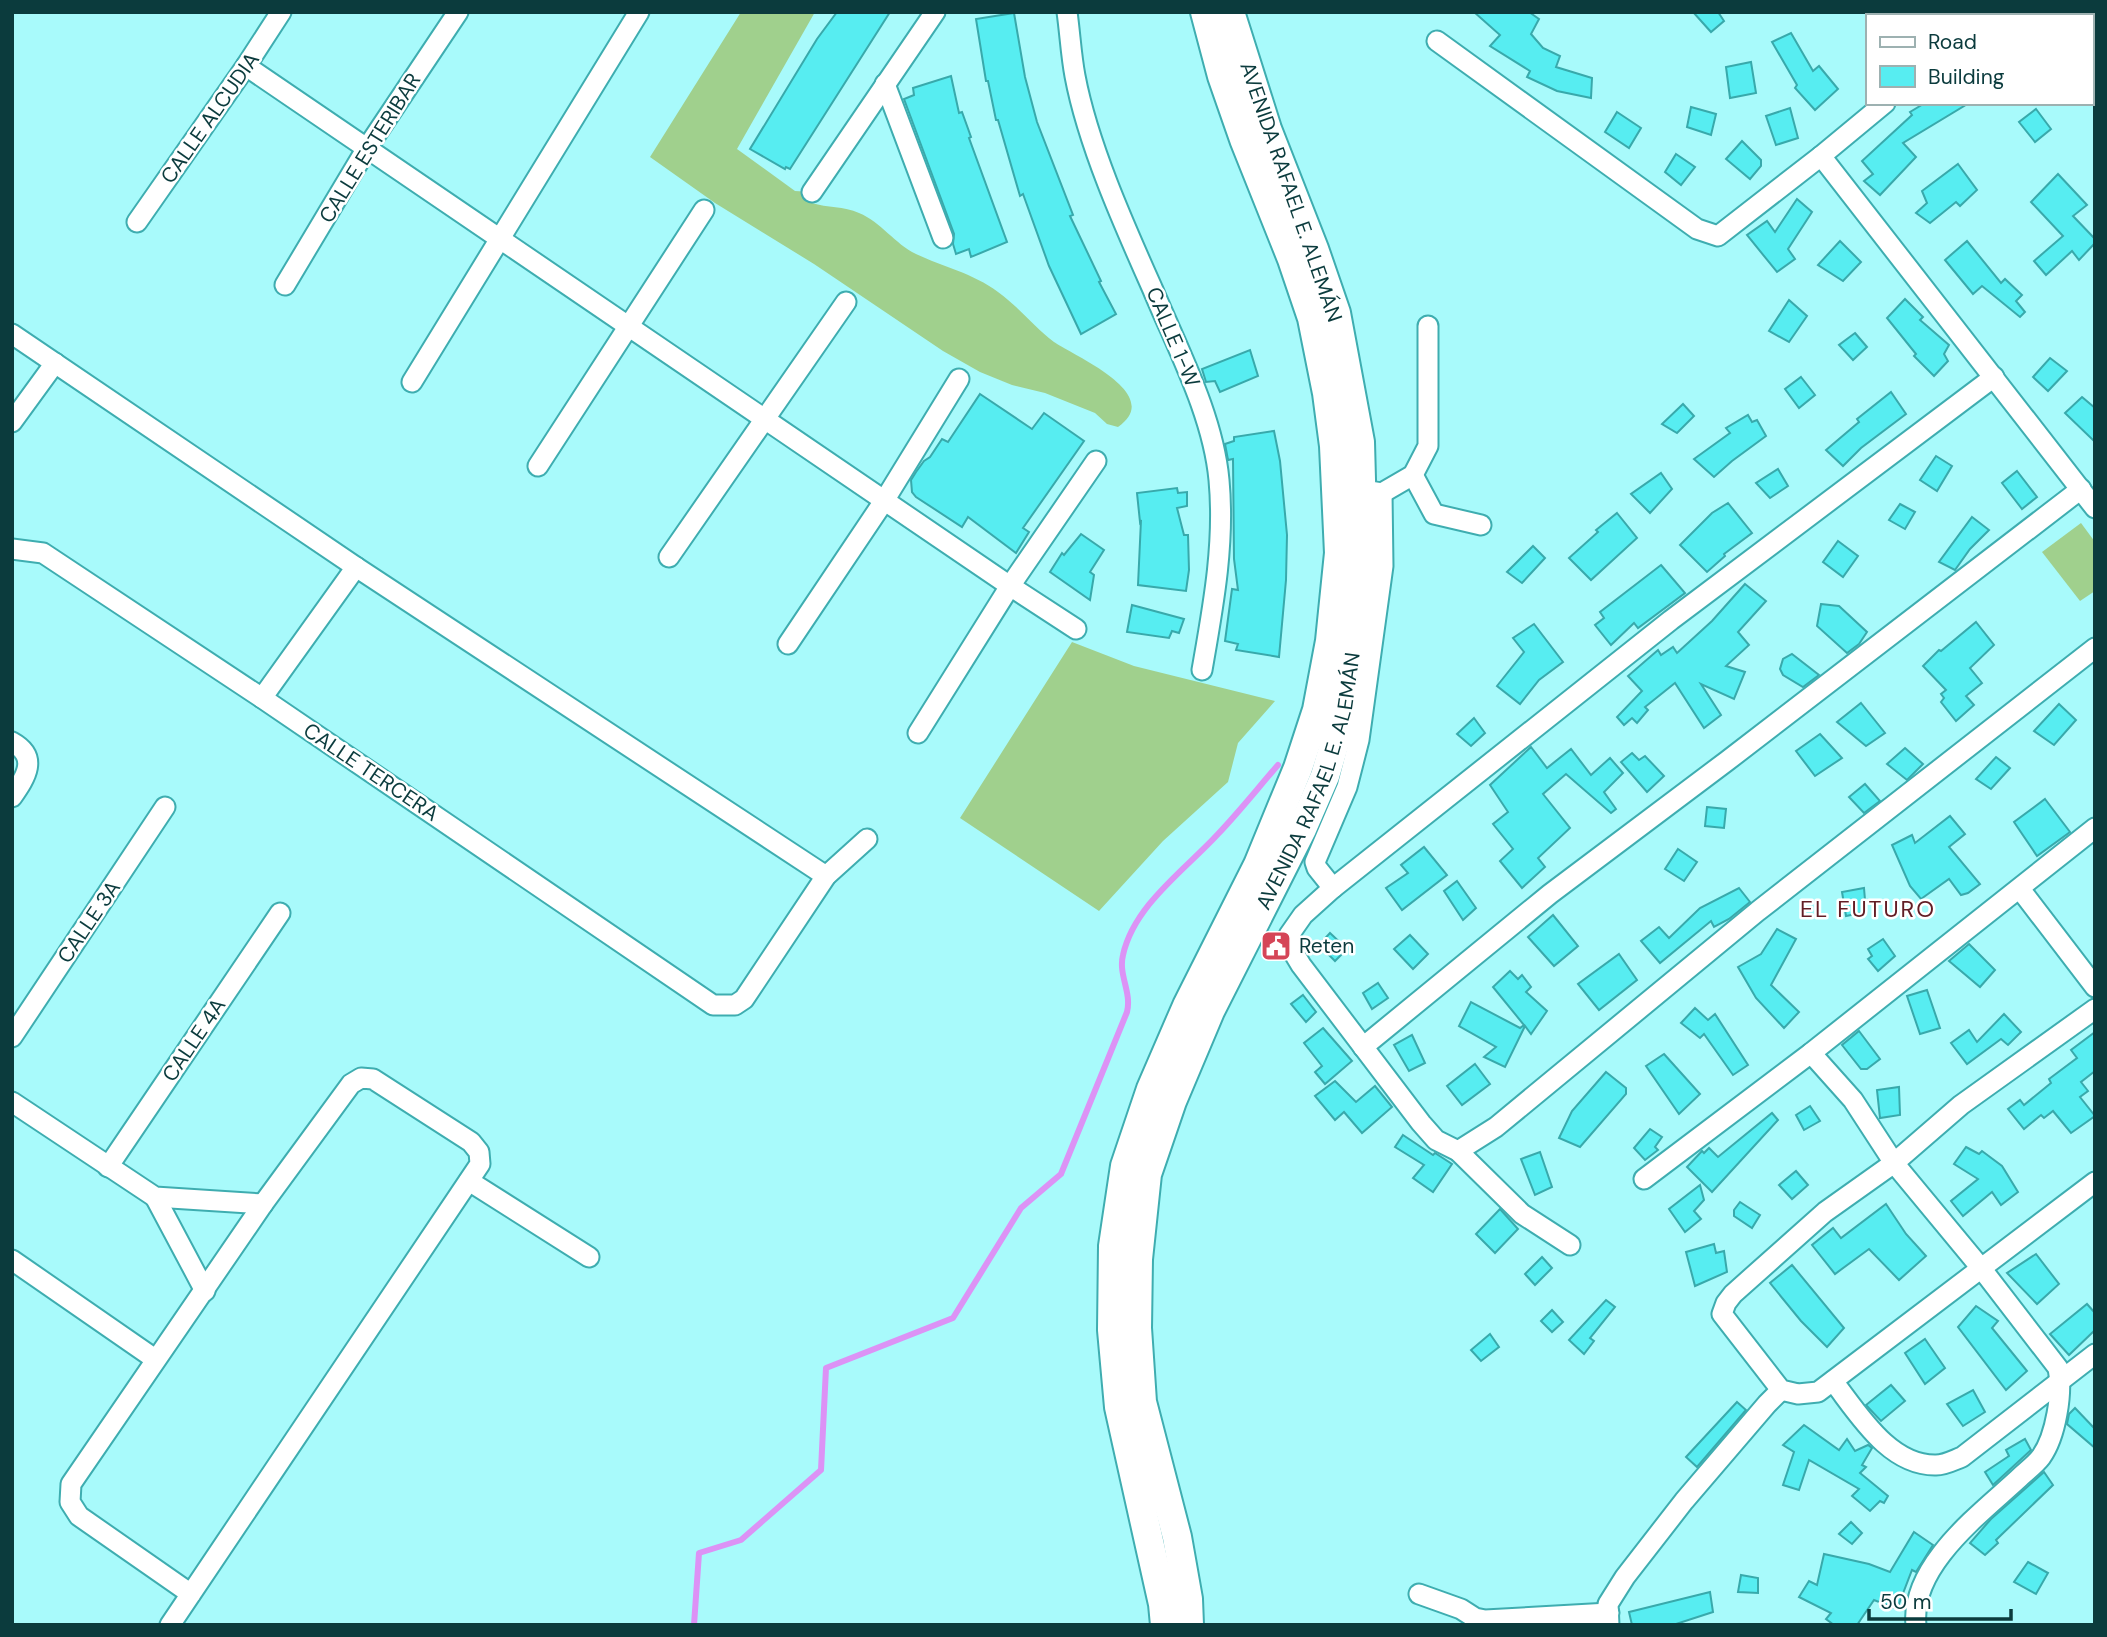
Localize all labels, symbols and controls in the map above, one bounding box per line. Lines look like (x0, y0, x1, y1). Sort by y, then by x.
legend (1866, 14, 2093, 105)
text: Road (1928, 28, 1977, 56)
street label: CALLE ALCUDIA (154, 47, 266, 189)
street label: AVENIDA RAFAEL E. ALEMÁN (1233, 58, 1349, 326)
text: Building (1928, 63, 2005, 91)
street label: CALLE ESTERIBAR (313, 68, 427, 228)
street label: CALLE 1-W (1139, 283, 1207, 391)
street label: AVENIDA RAFAEL E. ALEMÁN (1249, 650, 1367, 914)
street label: CALLE TERCERA (298, 716, 444, 828)
street label: CALLE 3A (51, 875, 127, 969)
district label: EL FUTURO (1800, 894, 1936, 924)
public building icon: Reten (1259, 929, 1293, 963)
place label: Reten (1299, 932, 1354, 960)
street label: CALLE 4A (156, 993, 232, 1087)
scale bar (1869, 1578, 2011, 1622)
text: 50 m (1880, 1588, 1931, 1616)

